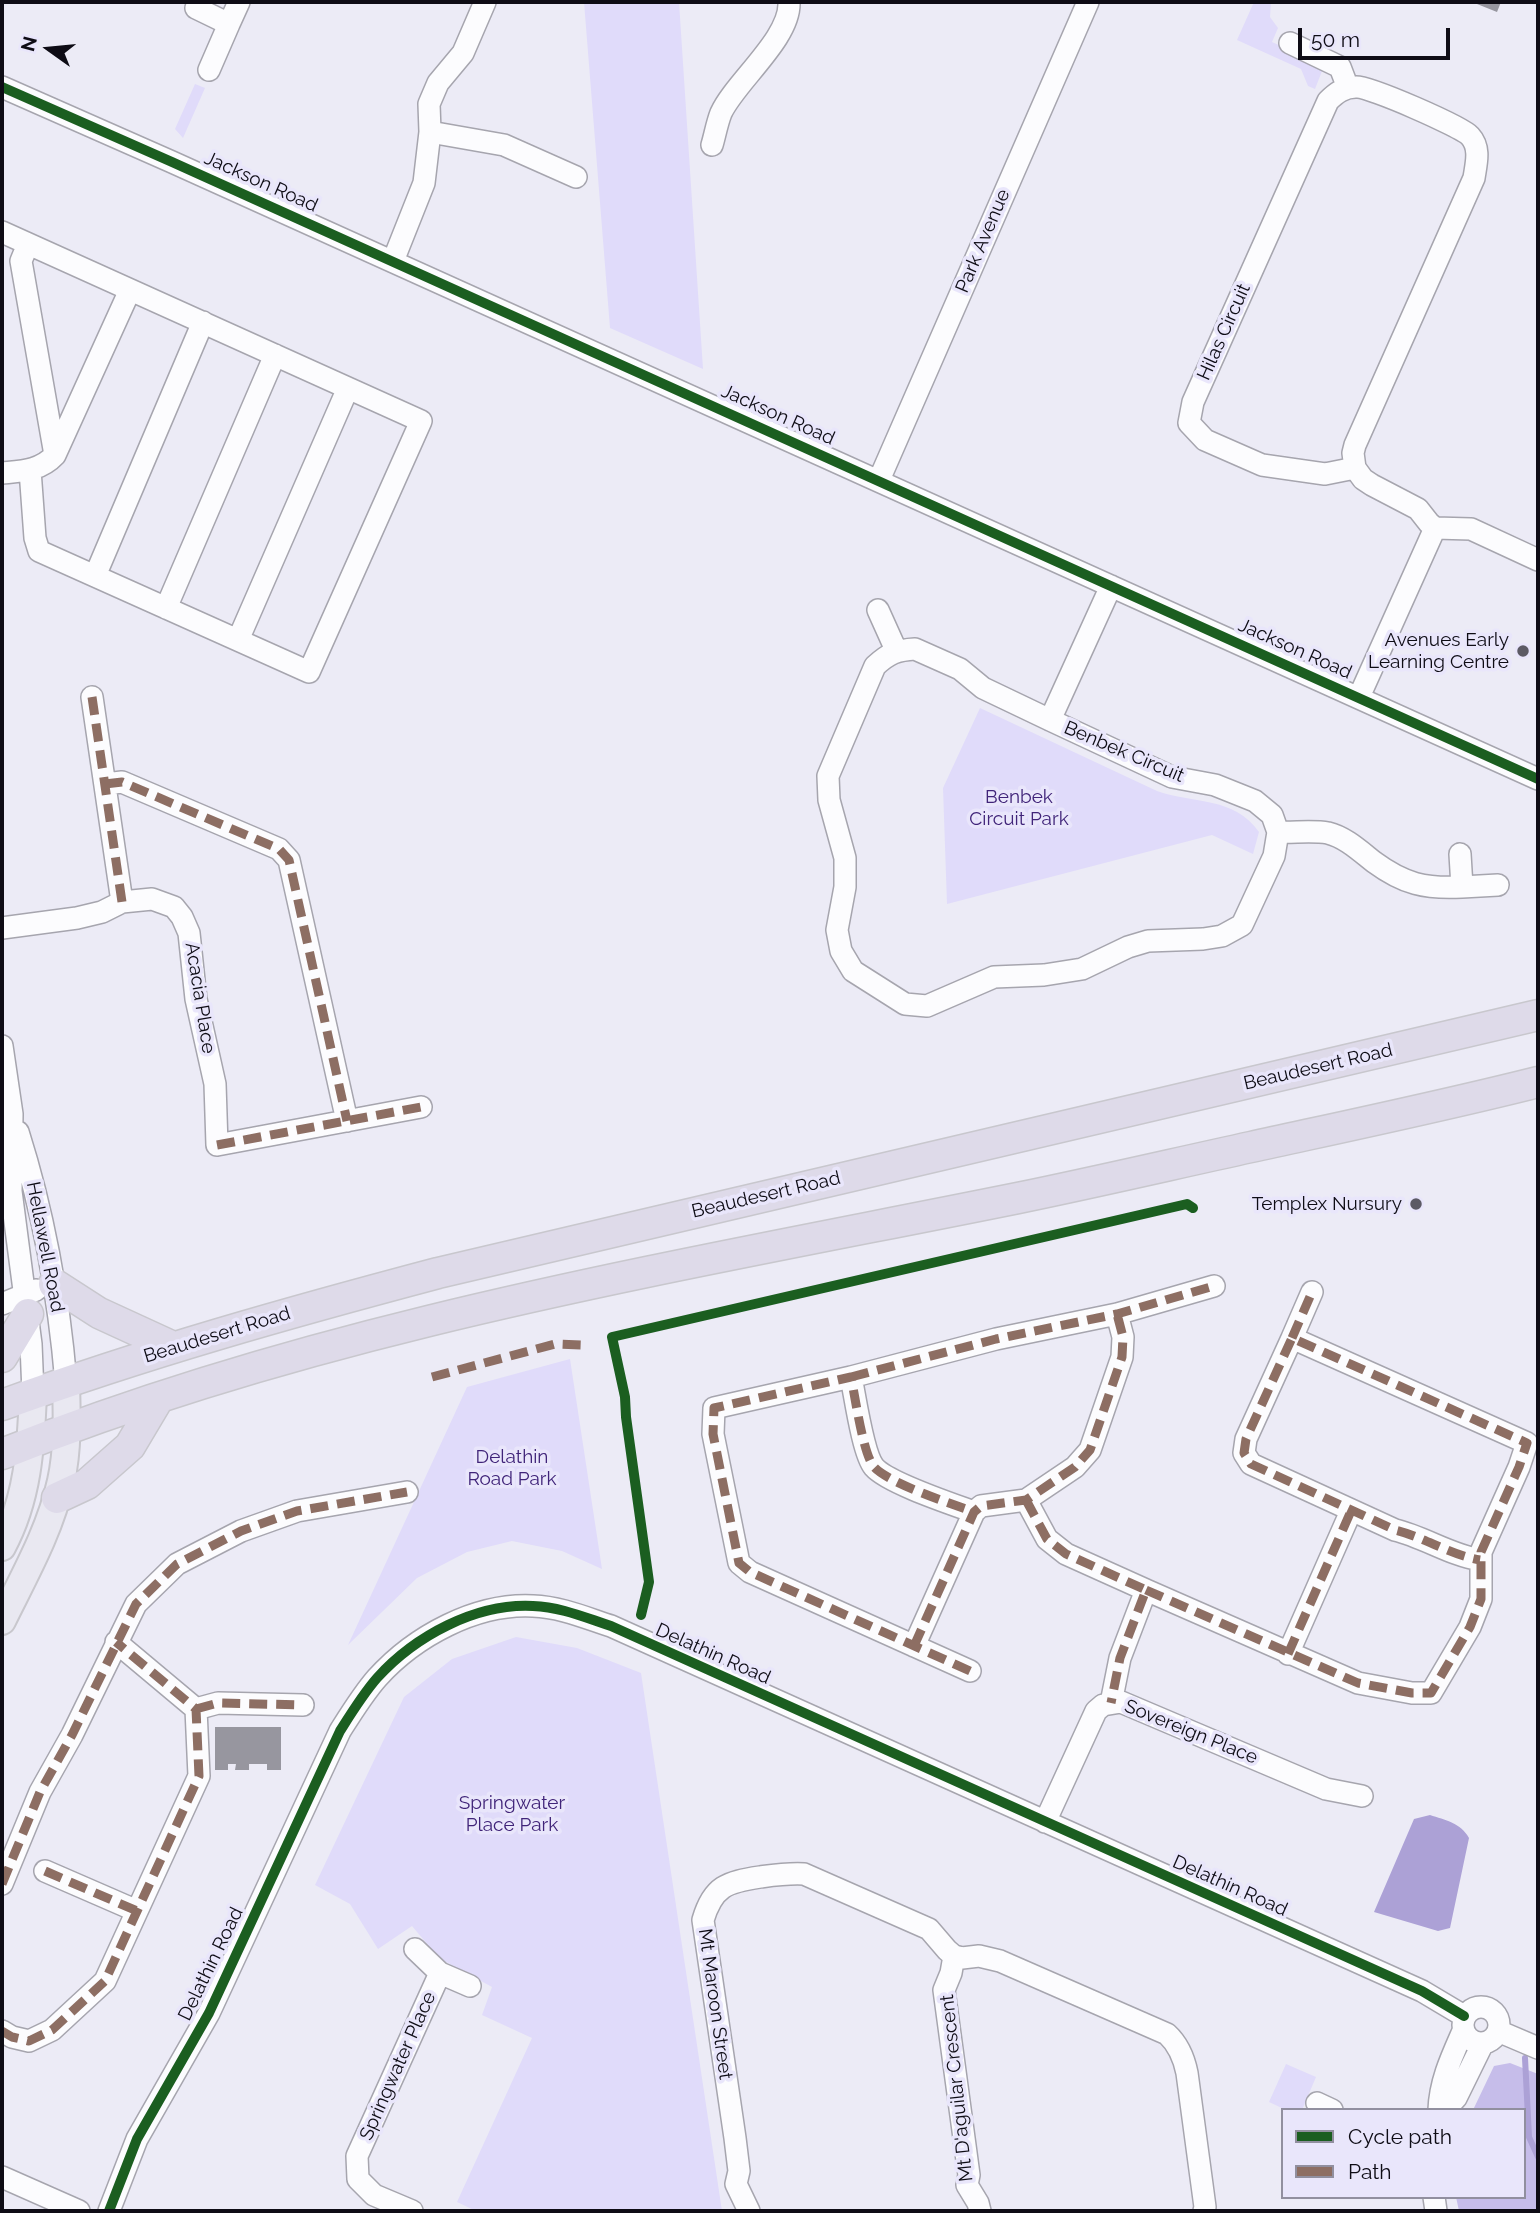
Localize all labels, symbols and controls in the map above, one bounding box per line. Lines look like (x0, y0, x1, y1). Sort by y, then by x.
north arrow (14, 14, 84, 84)
scale bar (1302, 14, 1454, 58)
text: 50 m (1311, 27, 1360, 52)
text: N (16, 34, 41, 53)
street label: Jackson Road (201, 147, 321, 217)
street label: Park Avenue (951, 186, 1015, 296)
street label: Hilas Circuit (1193, 280, 1255, 384)
street label: Jackson Road (718, 380, 838, 450)
street label: Jackson Road (1235, 614, 1355, 684)
place label: Avenues Early Learning Centre (1368, 629, 1509, 673)
marker: Avenues Early Learning Centre (1515, 643, 1531, 659)
street label: Benbek Circuit (1060, 716, 1188, 788)
park label: Benbek Circuit Park (969, 786, 1069, 830)
street label: Acacia Place (180, 941, 220, 1055)
street label: Beaudesert Road (1241, 1039, 1395, 1095)
street label: Beaudesert Road (689, 1167, 843, 1223)
street label: Hellawell Road (21, 1180, 69, 1314)
place label: Templex Nursury (1252, 1193, 1402, 1215)
marker: Templex Nursury (1408, 1196, 1424, 1212)
street label: Beaudesert Road (141, 1302, 293, 1368)
park label: Delathin Road Park (467, 1446, 557, 1490)
street label: Delathin Road (652, 1619, 774, 1689)
street label: Sovereign Place (1121, 1695, 1261, 1769)
park label: Springwater Place Park (459, 1792, 565, 1836)
street label: Delathin Road (1169, 1851, 1291, 1921)
street label: Delathin Road (174, 1904, 248, 2024)
street label: Mt Maroon Street (693, 1927, 737, 2081)
street label: Springwater Place (355, 1988, 441, 2144)
street label: Mt D'aguilar Crescent (936, 1993, 978, 2183)
legend (1281, 2108, 1526, 2199)
text: Cycle path (1348, 2124, 1452, 2149)
text: Path (1348, 2159, 1392, 2184)

